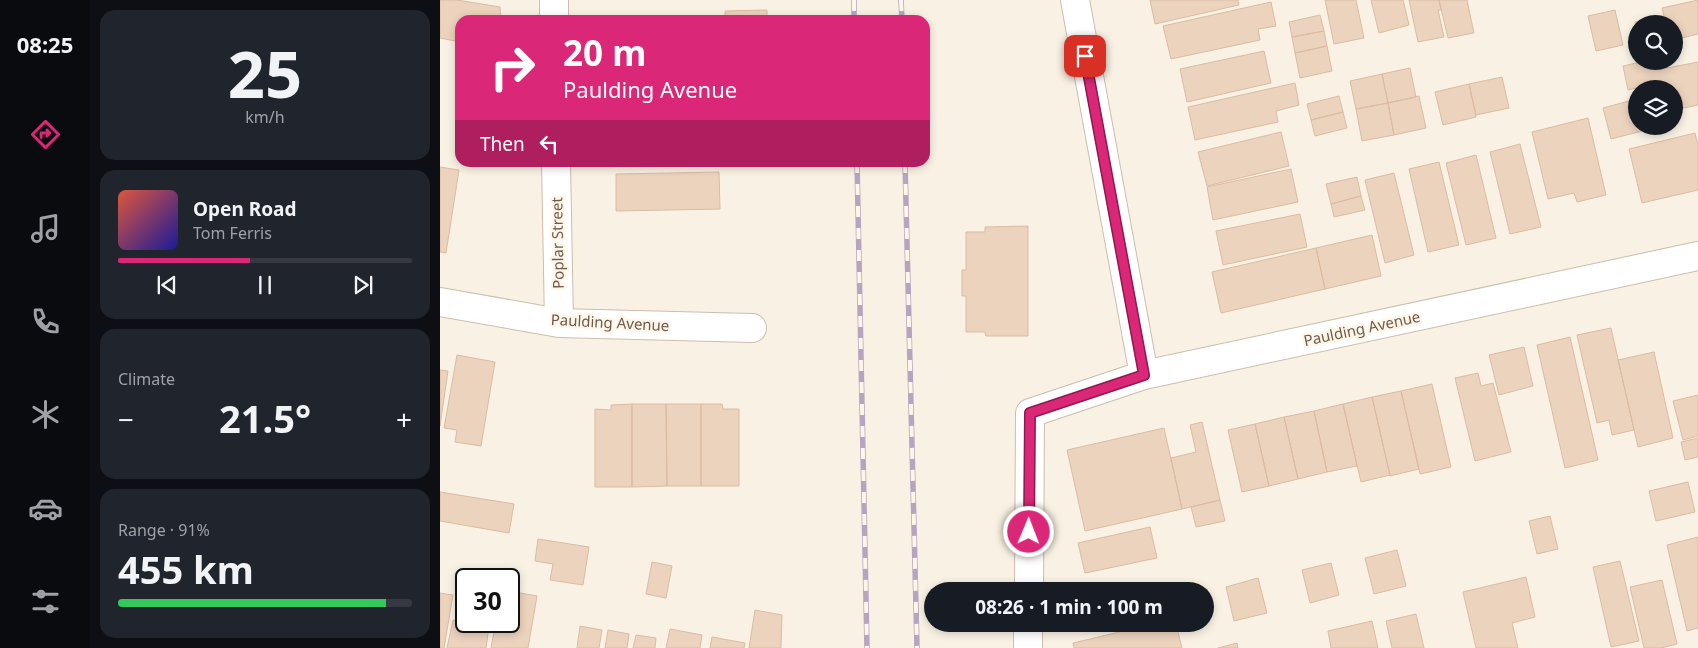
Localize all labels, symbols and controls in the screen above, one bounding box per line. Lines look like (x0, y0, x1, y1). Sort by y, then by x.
map controls (1628, 15, 1683, 135)
button: search (1628, 15, 1683, 70)
text: 08:25 (17, 29, 73, 59)
text: 25 (228, 29, 302, 117)
text: 20 m (563, 29, 646, 76)
icon: right (480, 35, 545, 100)
pin (1064, 35, 1106, 77)
icon: arrive (1071, 42, 1099, 70)
text: Paulding Avenue (563, 74, 737, 104)
button: layers (1628, 80, 1683, 135)
text: km/h (245, 106, 285, 128)
icon: directions (28, 117, 63, 152)
icon: left (535, 130, 563, 158)
text: Then (480, 131, 525, 157)
text: Open Road (193, 196, 296, 222)
street label: Poplar Street (546, 196, 568, 289)
icon: music (28, 211, 63, 246)
text: Tom Ferris (193, 222, 272, 244)
icon: previous (153, 271, 181, 299)
icon: pause (251, 271, 279, 299)
icon: next (349, 271, 377, 299)
icon: phone (28, 304, 63, 339)
street label: Paulding Avenue (1302, 306, 1422, 350)
street label: Paulding Avenue (550, 309, 670, 335)
text: Climate (118, 368, 175, 390)
text: 21.5° (219, 392, 311, 444)
icon: climate (28, 397, 63, 432)
text: − (118, 400, 134, 438)
text: + (396, 400, 412, 438)
icon: car (28, 491, 63, 526)
position arrow (1002, 505, 1054, 557)
text: Range · 91% (118, 519, 210, 541)
text: 455 km (118, 543, 254, 595)
speed limit sign: 30 (455, 568, 520, 633)
icon: filters (28, 584, 63, 619)
text: 08:26 · 1 min · 100 m (975, 594, 1163, 620)

